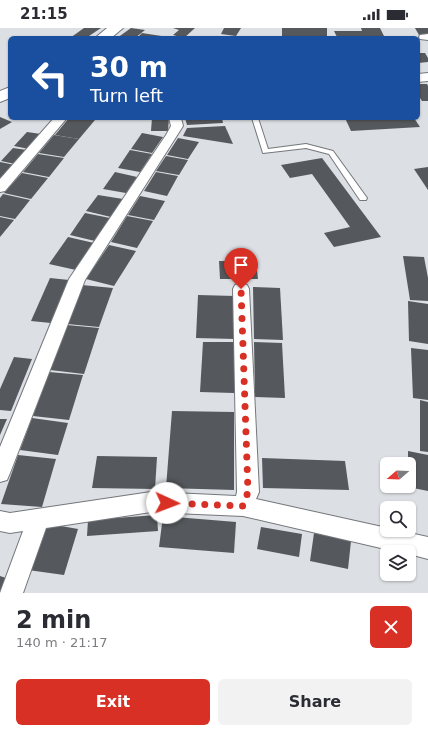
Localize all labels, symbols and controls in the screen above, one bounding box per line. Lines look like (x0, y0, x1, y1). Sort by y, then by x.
text: 21:15 (20, 5, 68, 23)
text: 30 m (90, 51, 168, 84)
icon: left (24, 52, 76, 104)
text: Turn left (90, 85, 163, 106)
pin (224, 248, 258, 289)
icon: arrive (230, 254, 252, 276)
north arrow (380, 457, 416, 493)
map controls (380, 457, 416, 581)
position arrow (146, 482, 188, 524)
button: search (380, 501, 416, 537)
button: layers (380, 545, 416, 581)
text: 2 min (16, 606, 91, 634)
button: close (370, 606, 412, 648)
text: 140 m · 21:17 (16, 635, 107, 650)
button: Exit (16, 679, 210, 725)
button: Share (218, 679, 412, 725)

